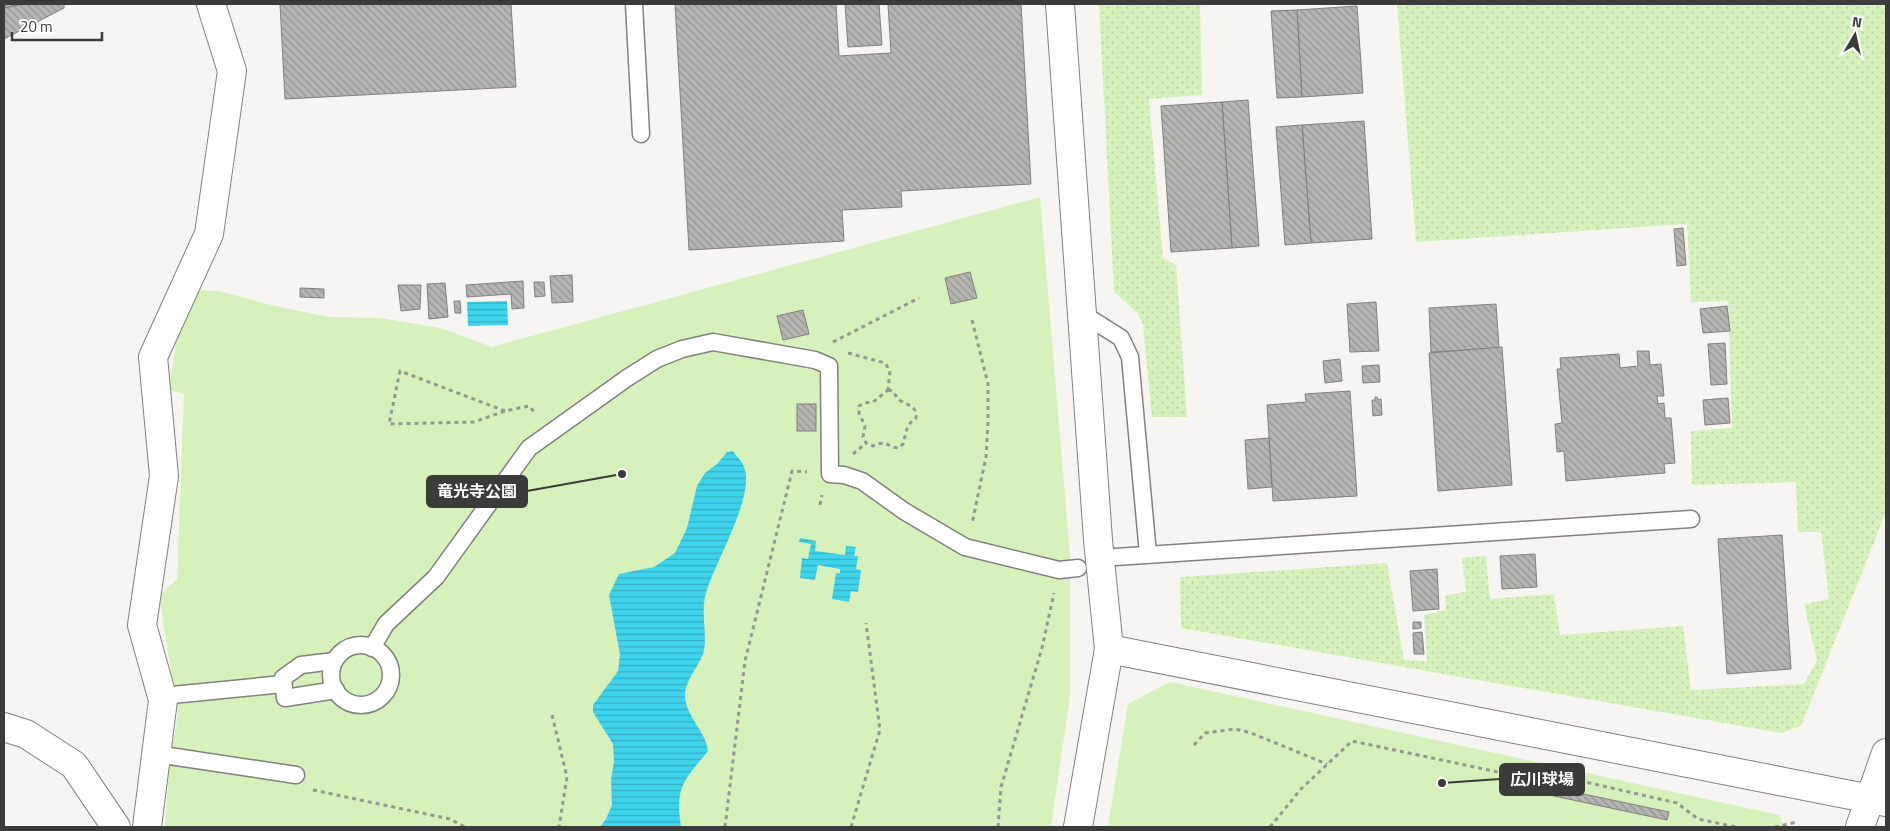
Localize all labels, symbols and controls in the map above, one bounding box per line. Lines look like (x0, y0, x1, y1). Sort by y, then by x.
scale bar (12, 10, 102, 42)
north arrow (1830, 10, 1880, 60)
text: N (1851, 11, 1864, 33)
text: 20 m (20, 15, 53, 38)
callout: 竜光寺公園 (427, 476, 527, 507)
text: 竜光寺公園 (437, 479, 517, 503)
callout: 広川球場 (1500, 764, 1584, 795)
text: 広川球場 (1510, 767, 1574, 791)

